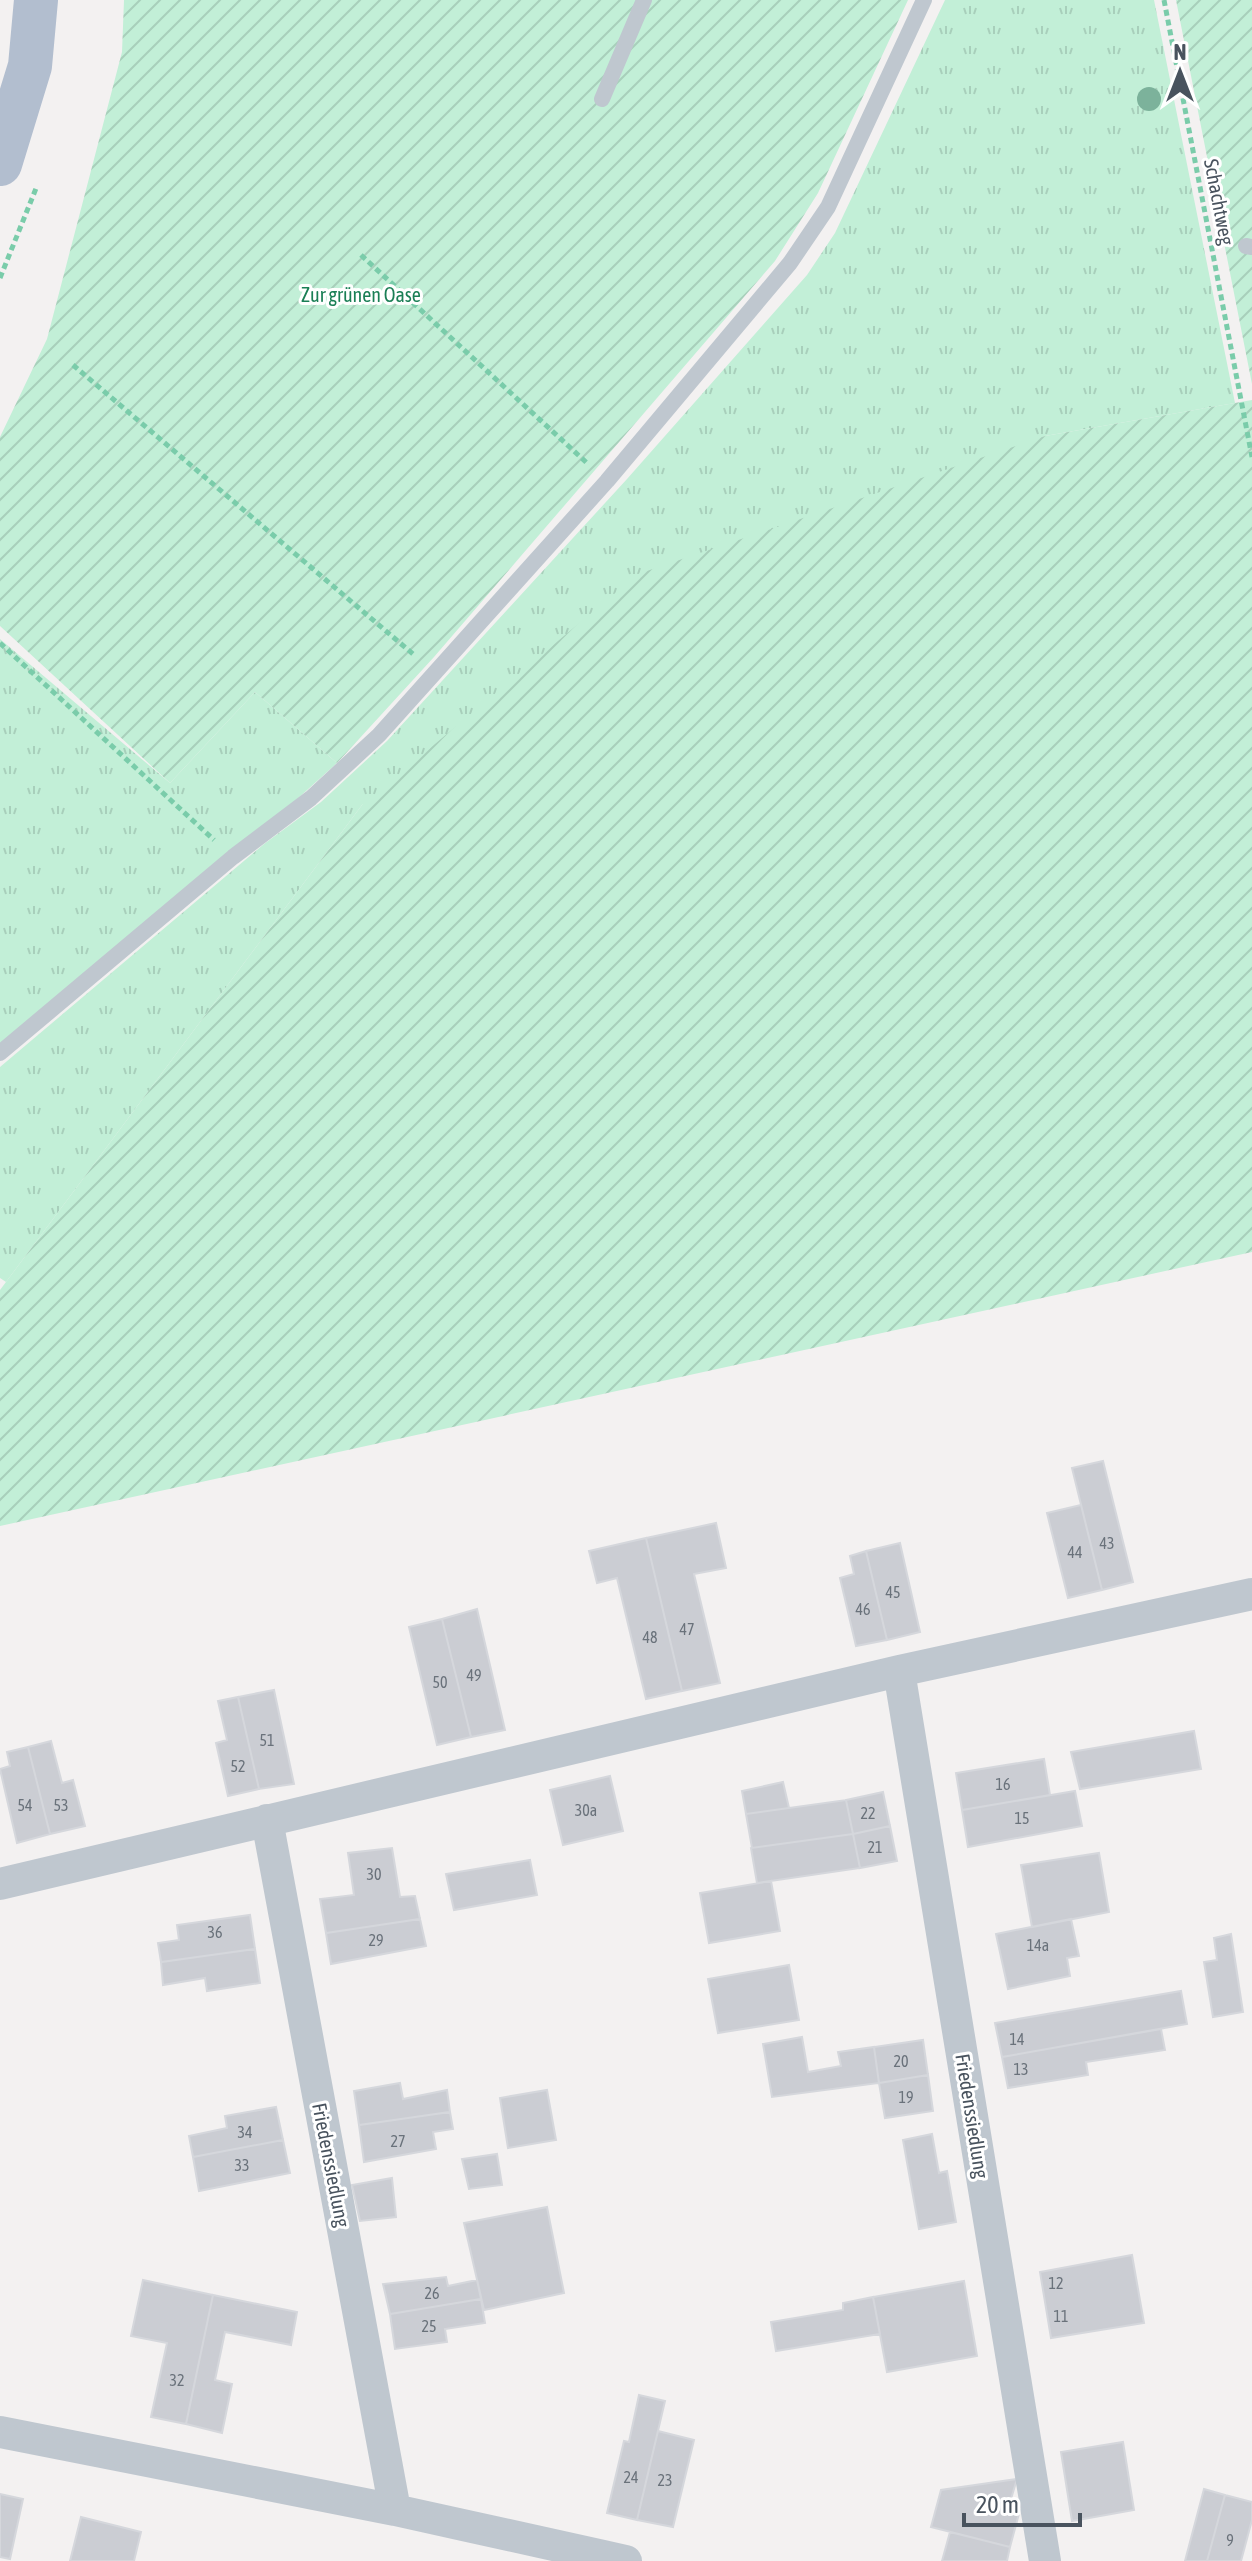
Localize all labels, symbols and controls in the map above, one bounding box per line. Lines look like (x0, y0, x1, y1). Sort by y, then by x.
north arrow (1140, 32, 1220, 112)
text: N (1174, 39, 1186, 65)
street label: Schachtweg (1200, 157, 1239, 247)
park label: Zur grünen Oase (301, 283, 421, 306)
house number: 43 (1099, 1534, 1115, 1552)
house number: 44 (1067, 1543, 1083, 1561)
house number: 45 (885, 1583, 901, 1601)
house number: 46 (855, 1600, 871, 1618)
house number: 47 (679, 1620, 695, 1638)
house number: 48 (642, 1628, 658, 1646)
house number: 49 (466, 1666, 482, 1684)
house number: 50 (432, 1673, 448, 1691)
house number: 51 (259, 1731, 275, 1749)
house number: 52 (230, 1757, 246, 1775)
house number: 16 (995, 1775, 1011, 1793)
house number: 54 (17, 1796, 33, 1814)
house number: 53 (53, 1796, 69, 1814)
house number: 30a (575, 1801, 597, 1819)
house number: 22 (860, 1804, 876, 1822)
house number: 15 (1014, 1809, 1030, 1827)
house number: 21 (867, 1838, 883, 1856)
house number: 30 (366, 1865, 382, 1883)
house number: 36 (207, 1923, 223, 1941)
house number: 29 (368, 1931, 384, 1949)
house number: 14a (1027, 1936, 1049, 1954)
house number: 14 (1009, 2030, 1025, 2048)
house number: 20 (893, 2052, 909, 2070)
street label: Friedenssiedlung (951, 2052, 994, 2180)
house number: 13 (1013, 2060, 1029, 2078)
house number: 19 (898, 2088, 914, 2106)
street label: Friedenssiedlung (308, 2101, 355, 2229)
house number: 34 (237, 2123, 253, 2141)
house number: 27 (390, 2132, 406, 2150)
house number: 33 (234, 2156, 250, 2174)
house number: 12 (1048, 2274, 1064, 2292)
house number: 26 (424, 2284, 440, 2302)
house number: 11 (1053, 2307, 1069, 2325)
house number: 25 (421, 2317, 437, 2335)
house number: 32 (169, 2371, 185, 2389)
house number: 24 (623, 2468, 639, 2486)
house number: 23 (657, 2471, 673, 2489)
scale bar (964, 2477, 1080, 2527)
text: 20 m (976, 2491, 1019, 2518)
house number: 9 (1226, 2531, 1234, 2549)

